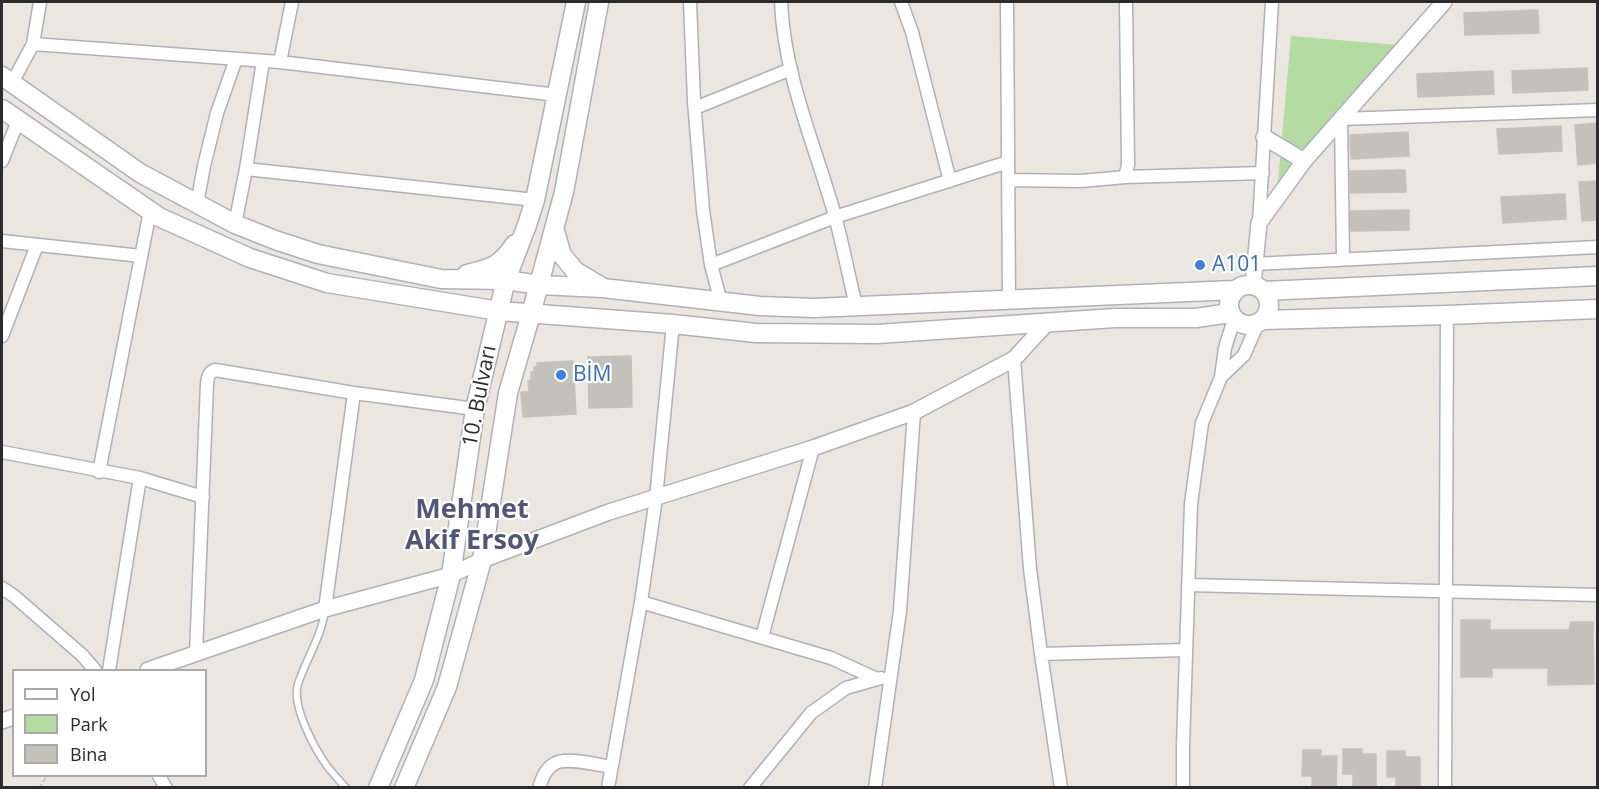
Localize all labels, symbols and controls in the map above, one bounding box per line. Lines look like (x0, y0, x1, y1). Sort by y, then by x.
place label: A101 (1212, 252, 1261, 278)
marker: A101 (1193, 258, 1207, 272)
street label: 10. Bulvarı (458, 343, 502, 449)
place label: BİM (573, 362, 611, 388)
marker: BİM (554, 368, 568, 382)
district label: Mehmet Akif Ersoy (405, 494, 539, 557)
legend (12, 669, 207, 777)
text: Yol (70, 682, 95, 706)
text: Park (70, 712, 108, 736)
text: Bina (70, 742, 107, 766)

